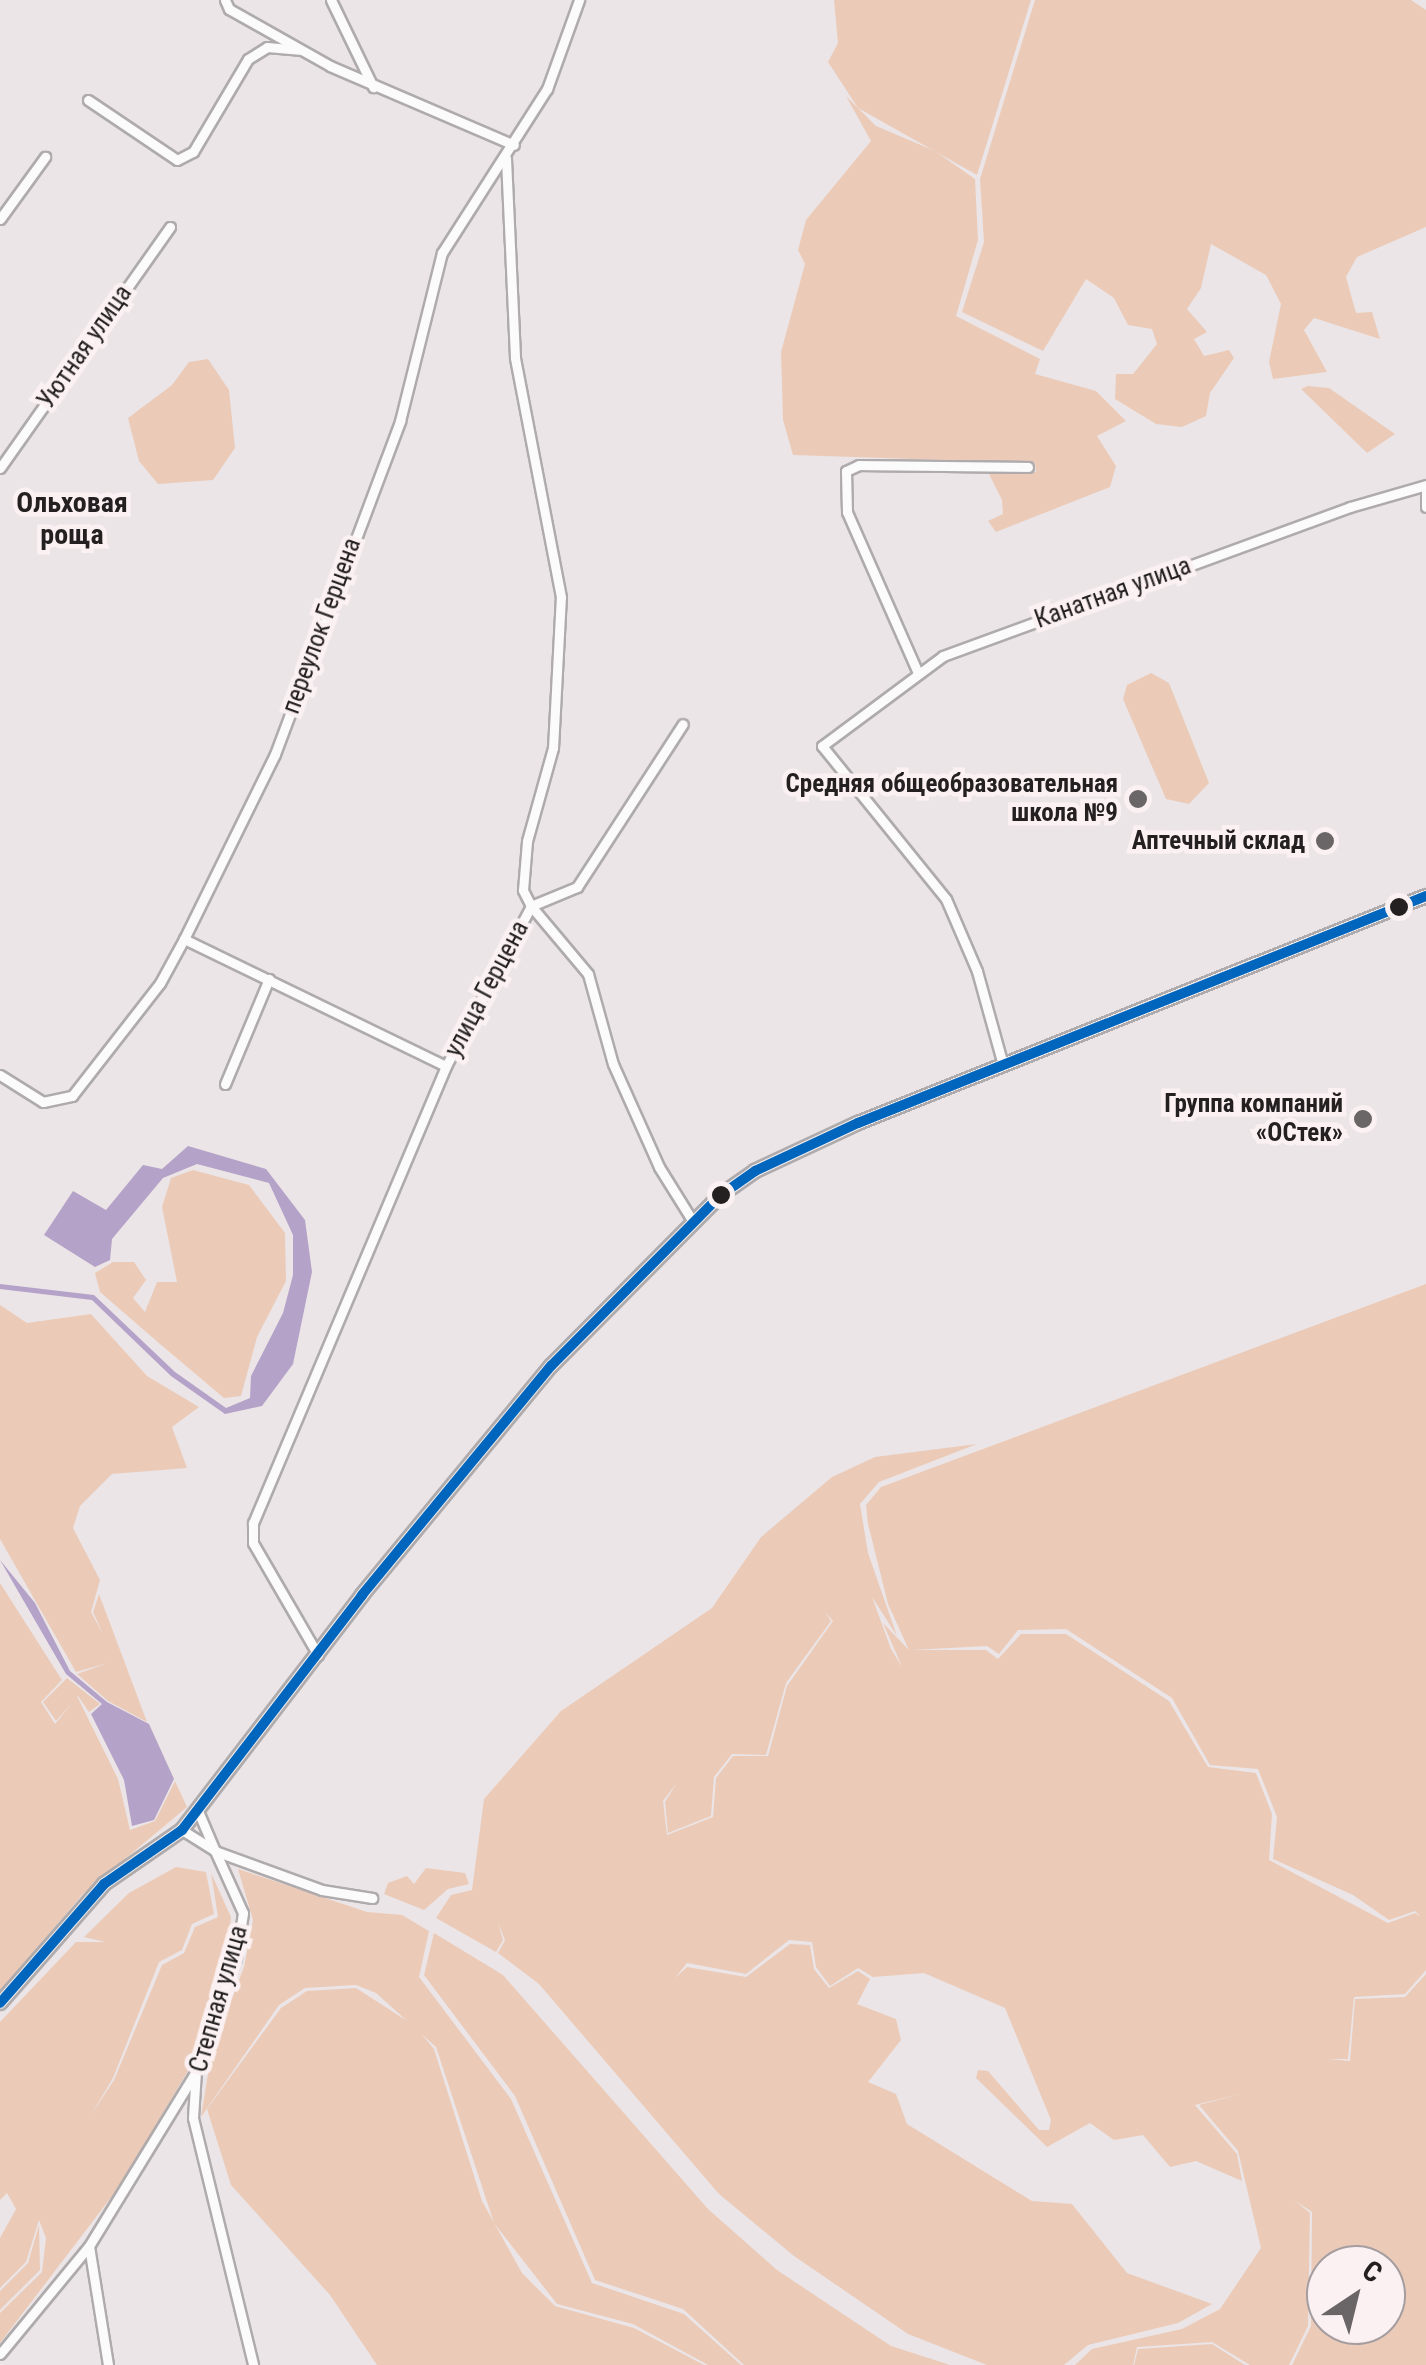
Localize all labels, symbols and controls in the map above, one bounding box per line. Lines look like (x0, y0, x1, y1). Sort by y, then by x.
street label: Уютная улица (31, 280, 139, 414)
district label: Ольховая роща (16, 486, 128, 552)
street label: переулок Герцена (276, 534, 368, 718)
street label: Канатная улица (1031, 551, 1195, 635)
place label: Средняя общеобразовательная школа №9 (786, 770, 1118, 829)
marker: Средняя общеобразовательная школа №9 (1127, 788, 1149, 810)
place label: Аптечный склад (1132, 826, 1305, 856)
marker: Аптечный склад (1314, 830, 1336, 852)
unlabelled marker (1389, 897, 1409, 917)
street label: улица Герцена (439, 916, 535, 1062)
place label: Группа компаний «ОСтек» (1164, 1090, 1343, 1149)
marker: Группа компаний «ОСтек» (1352, 1108, 1374, 1130)
unlabelled marker (711, 1185, 731, 1205)
street label: Степная улица (184, 1922, 254, 2076)
north arrow (1306, 2245, 1406, 2345)
text: С (1356, 2254, 1388, 2290)

